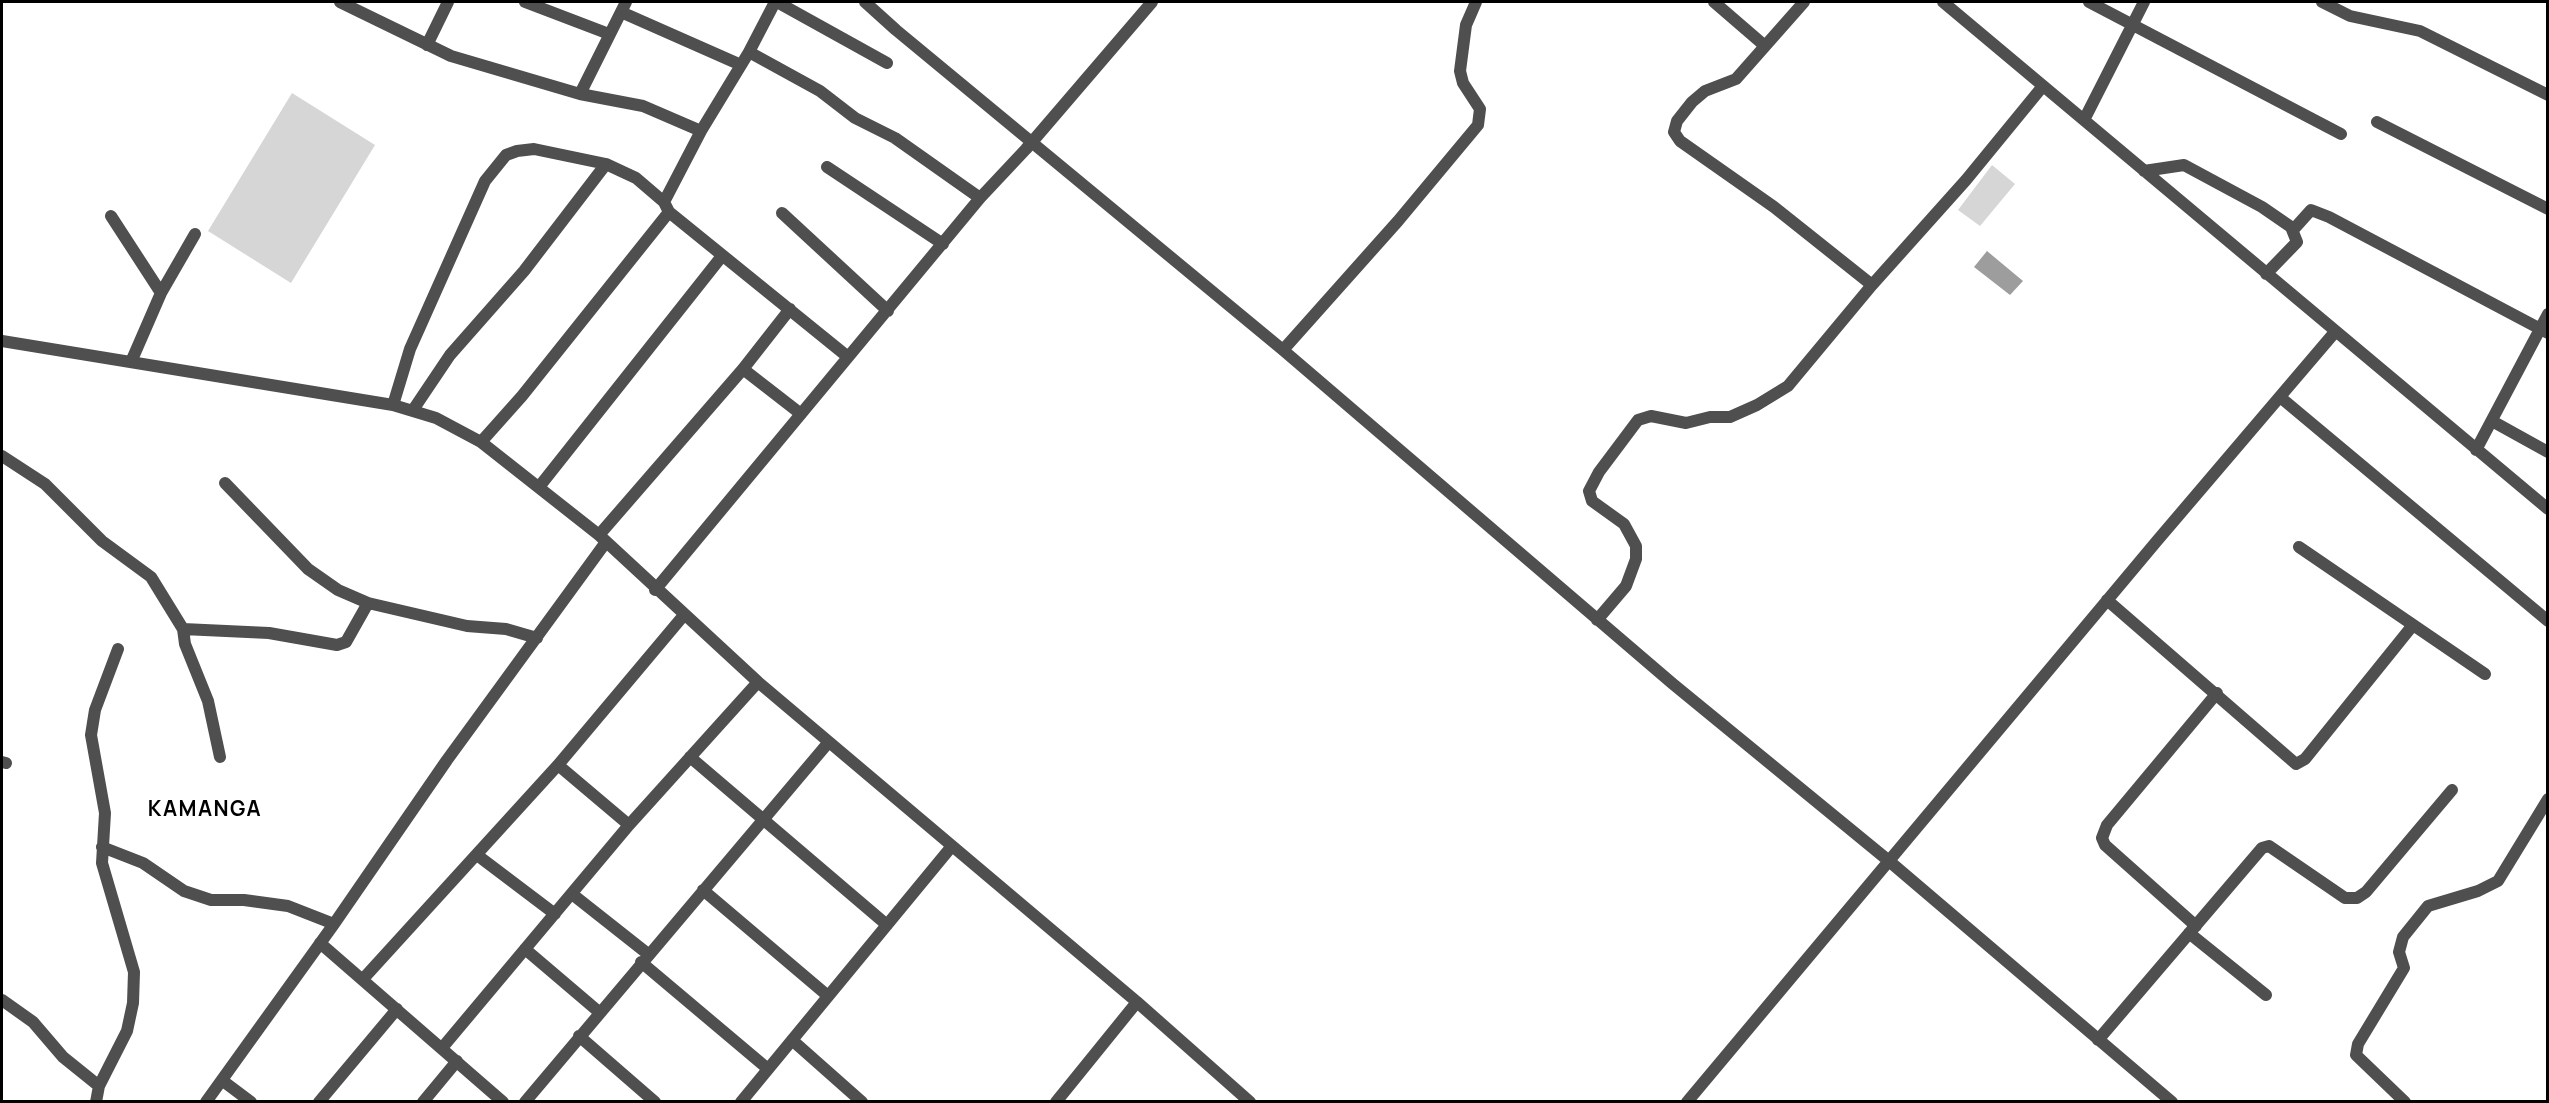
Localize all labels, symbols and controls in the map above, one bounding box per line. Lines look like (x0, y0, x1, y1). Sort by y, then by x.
district label: KAMANGA (148, 797, 262, 823)

